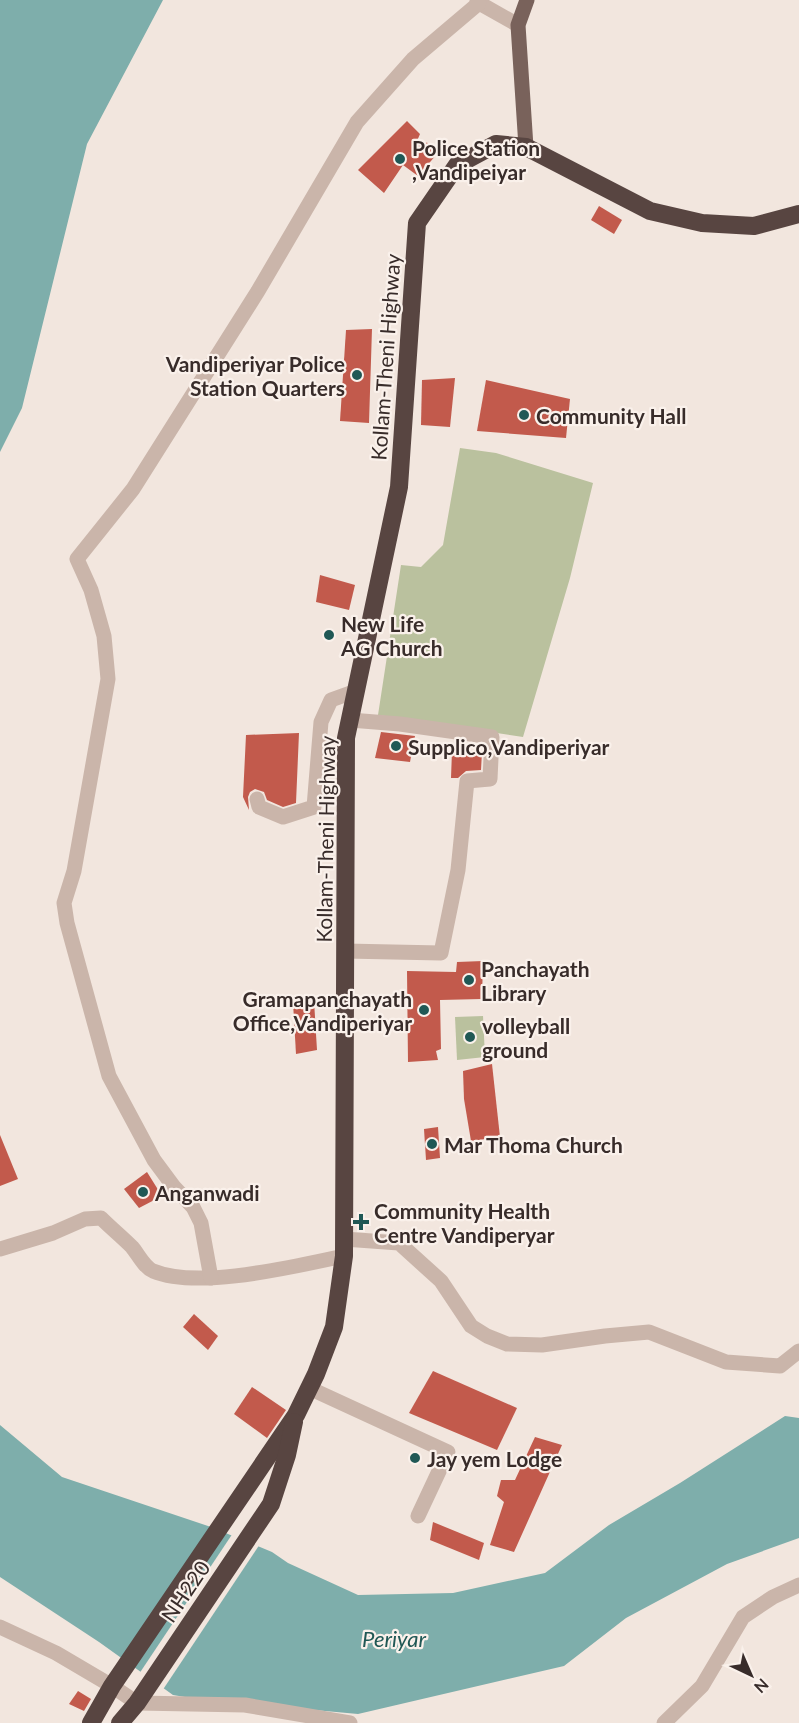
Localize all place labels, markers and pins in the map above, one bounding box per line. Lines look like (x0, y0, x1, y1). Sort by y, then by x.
place label: Police Station ,Vandipeiyar (412, 135, 540, 184)
marker: Police Station ,Vandipeiyar (393, 152, 407, 166)
place label: Vandiperiyar Police Station Quarters (165, 351, 345, 400)
marker: Vandiperiyar Police Station Quarters (350, 368, 364, 382)
place label: Community Hall (536, 403, 686, 428)
marker: Community Hall (517, 408, 531, 422)
place label: New Life AG Church (340, 611, 443, 660)
marker: New Life AG Church (322, 628, 336, 642)
place label: Supplico,Vandiperiyar (408, 734, 610, 759)
marker: Supplico,Vandiperiyar (389, 739, 403, 753)
place label: Panchayath Library (481, 956, 590, 1005)
marker: Panchayath Library (462, 973, 476, 987)
place label: Gramapanchayath Office,Vandiperiyar (233, 986, 412, 1035)
marker: Gramapanchayath Office,Vandiperiyar (417, 1003, 431, 1017)
place label: volleyball ground (482, 1013, 570, 1062)
marker: volleyball ground (463, 1030, 477, 1044)
place label: Mar Thoma Church (444, 1132, 623, 1157)
marker: Mar Thoma Church (425, 1137, 439, 1151)
place label: Anganwadi (154, 1180, 260, 1205)
marker: Anganwadi (136, 1185, 150, 1199)
place label: Community Health Centre Vandiperyar (374, 1198, 555, 1247)
marker: Community Health Centre Vandiperyar (352, 1213, 370, 1231)
place label: Jay yem Lodge (427, 1446, 562, 1471)
marker: Jay yem Lodge (408, 1451, 422, 1465)

